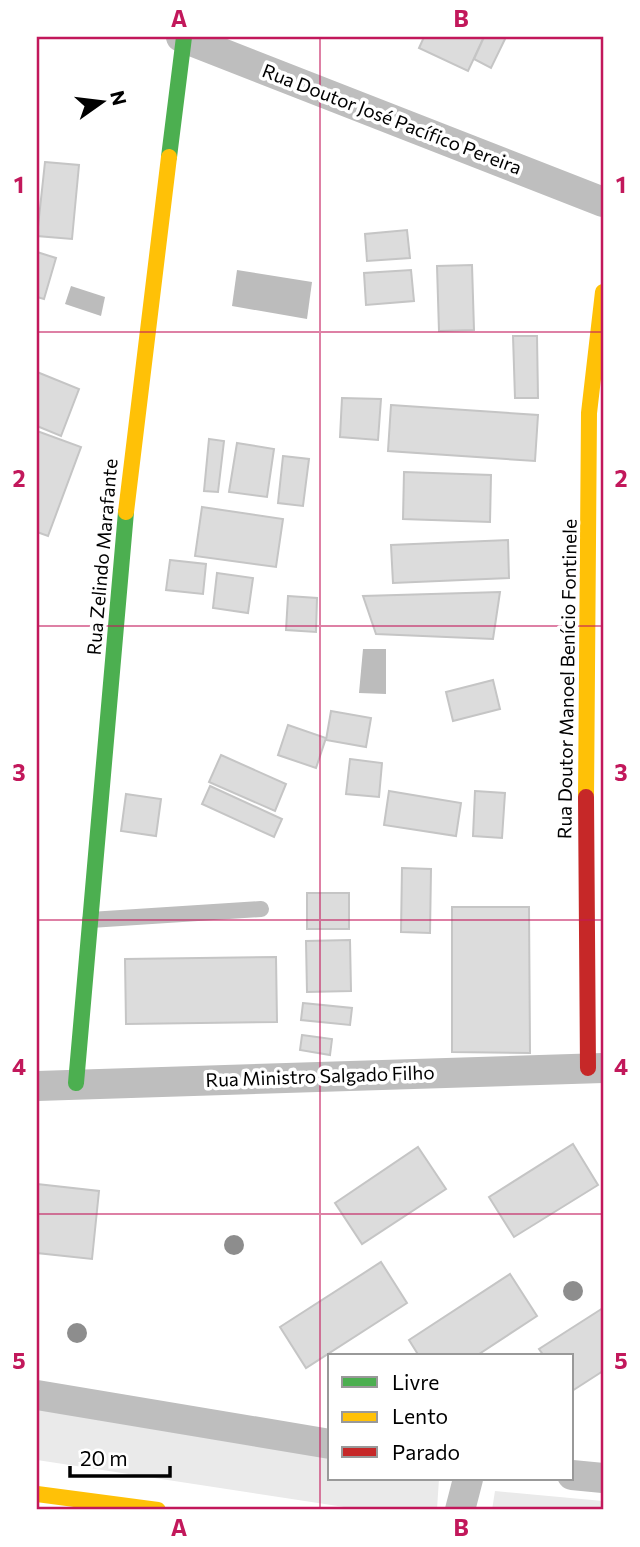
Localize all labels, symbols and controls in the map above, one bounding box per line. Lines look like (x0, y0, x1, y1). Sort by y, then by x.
text: A (171, 4, 188, 32)
text: B (453, 4, 469, 32)
street label: Rua Doutor José Pacífico Pereira (259, 58, 525, 179)
north arrow (66, 66, 136, 136)
text: N (106, 88, 132, 107)
text: 1 (14, 170, 24, 198)
text: 1 (616, 170, 626, 198)
street label: Rua Zelindo Marafante (81, 458, 122, 656)
text: 2 (12, 464, 26, 492)
text: 2 (614, 464, 628, 492)
street label: Rua Doutor Manoel Benício Fontinele (552, 519, 581, 839)
text: 3 (12, 758, 26, 786)
text: 3 (614, 758, 628, 786)
text: 4 (12, 1052, 26, 1080)
text: 4 (614, 1052, 628, 1080)
street label: Rua Ministro Salgado Filho (205, 1060, 435, 1091)
text: 5 (12, 1346, 26, 1374)
text: 5 (614, 1346, 628, 1374)
legend (328, 1354, 574, 1480)
text: Livre (392, 1369, 439, 1394)
text: Lento (392, 1403, 448, 1428)
scale bar (70, 1435, 170, 1479)
text: Parado (392, 1439, 460, 1464)
text: 20 m (80, 1445, 128, 1470)
text: A (171, 1513, 188, 1541)
text: B (453, 1513, 469, 1541)

